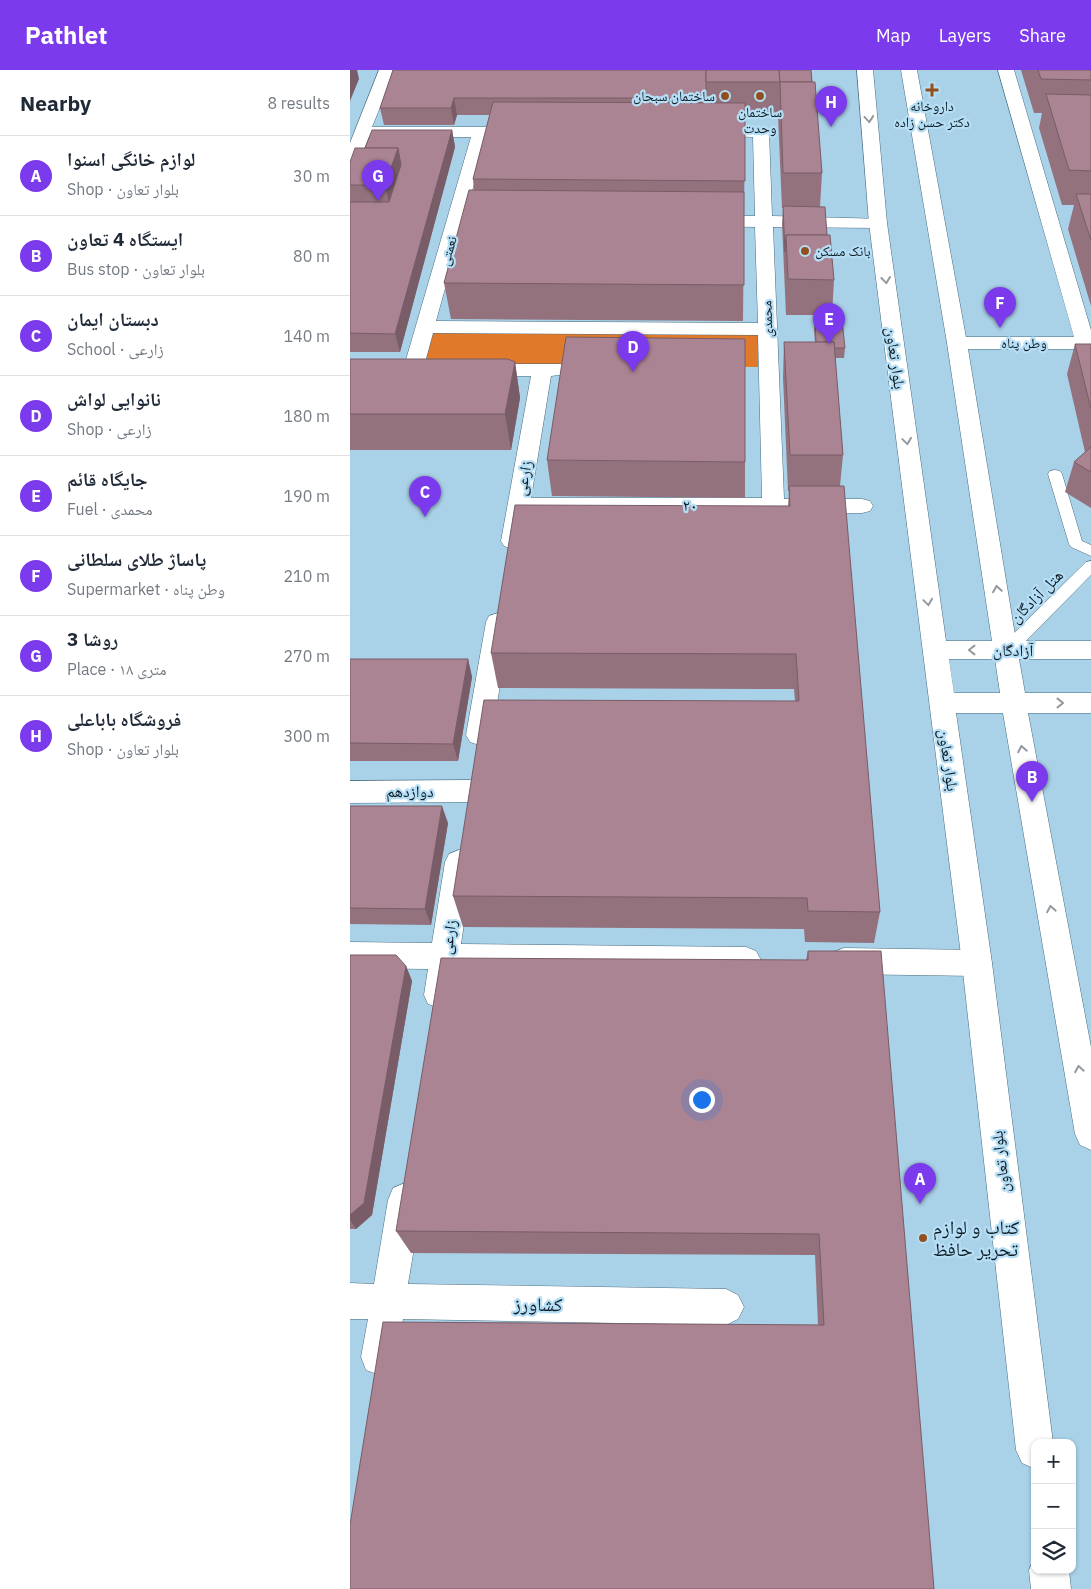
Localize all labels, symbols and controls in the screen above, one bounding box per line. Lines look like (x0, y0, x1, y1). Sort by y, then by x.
text: Pathlet (25, 19, 107, 51)
text: Map (876, 24, 911, 47)
text: Layers (939, 24, 991, 47)
text: Share (1019, 24, 1066, 47)
marker: داروخانه دکتر حسن زاده (926, 84, 938, 96)
pin: H (815, 86, 847, 127)
place label: ساختمان سبحان (633, 87, 715, 105)
text: Nearby (20, 89, 91, 117)
marker: ساختمان سبحان (719, 90, 731, 102)
marker: ساختمان وحدت (754, 90, 766, 102)
text: 8 results (267, 93, 330, 113)
place label: داروخانه دکتر حسن زاده (894, 97, 970, 131)
place label: ساختمان وحدت (738, 103, 782, 137)
one-way arrow (863, 115, 874, 123)
text: لوازم خانگی اسنوا (67, 147, 195, 171)
pin: G (362, 160, 394, 201)
text: A (31, 166, 41, 186)
text: 30 m (293, 166, 330, 186)
text: Shop · بلوار تعاون (67, 179, 179, 199)
text: ایستگاه 4 تعاون (67, 227, 183, 251)
street label: نعمتی (435, 234, 461, 268)
place label: بانک مسکن (815, 242, 871, 260)
marker: بانک مسکن (799, 245, 811, 257)
text: B (31, 246, 41, 266)
text: 80 m (293, 246, 330, 266)
text: Bus stop · بلوار تعاون (67, 259, 205, 279)
one-way arrow (880, 276, 890, 285)
pin: F (984, 287, 1016, 328)
street label: محمدی (757, 300, 777, 338)
pin: E (813, 303, 845, 344)
text: دبستان ایمان (67, 307, 159, 331)
text: C (31, 326, 41, 346)
text: 140 m (283, 326, 330, 346)
street label: بلوار تعاون (881, 326, 910, 391)
pin: D (617, 331, 649, 372)
street label: وطن پناه (1001, 334, 1047, 352)
text: School · زارعی (67, 339, 164, 359)
text: نانوایی لواش (67, 387, 161, 411)
text: D (30, 406, 42, 426)
text: 180 m (283, 406, 330, 426)
text: Shop · زارعی (67, 419, 152, 439)
one-way arrow (901, 438, 912, 446)
street label: زارعی (510, 459, 537, 497)
text: جایگاه قائم (67, 467, 148, 491)
pin: C (409, 476, 441, 517)
text: E (31, 486, 41, 506)
text: 190 m (283, 486, 330, 506)
street label: ۲۰ (683, 495, 697, 515)
text: Fuel · محمدی (67, 499, 153, 519)
text: پاساژ طلای سلطانی (67, 547, 206, 571)
street label: هتل آزادگان (1005, 565, 1068, 628)
text: F (31, 566, 41, 586)
text: 210 m (283, 566, 330, 586)
text: Supermarket · وطن پناه (67, 579, 225, 599)
one-way arrow (992, 584, 1002, 593)
one-way arrow (923, 598, 933, 607)
text: روشا 3 (67, 627, 118, 651)
street label: آزادگان (993, 640, 1034, 661)
one-way arrow (968, 645, 976, 655)
text: G (30, 646, 42, 666)
text: 270 m (283, 646, 330, 666)
text: Place · ۱۸ متری (67, 659, 167, 679)
one-way arrow (1057, 698, 1065, 708)
text: فروشگاه باباعلی (67, 707, 181, 731)
text: H (30, 726, 42, 746)
text: 300 m (283, 726, 330, 746)
street label: بلوار تعاون (934, 728, 963, 793)
text: Shop · بلوار تعاون (67, 739, 179, 759)
one-way arrow (1018, 745, 1028, 754)
pin: B (1016, 761, 1048, 802)
street label: دوازدهم (386, 781, 434, 802)
one-way arrow (1046, 905, 1056, 913)
street label: زارعی (435, 918, 462, 956)
one-way arrow (1075, 1065, 1085, 1073)
your location (689, 1087, 715, 1113)
street label: بلوار تعاون (986, 1130, 1015, 1194)
pin: A (904, 1163, 936, 1204)
place label: کتاب و لوازم تحریر حافظ (933, 1215, 1019, 1261)
marker: کتاب و لوازم تحریر حافظ (917, 1232, 929, 1244)
street label: کشاورز (512, 1292, 563, 1316)
map controls (1031, 1439, 1076, 1574)
button: + (1031, 1439, 1076, 1484)
button: − (1031, 1484, 1076, 1529)
button: layers (1031, 1529, 1076, 1574)

